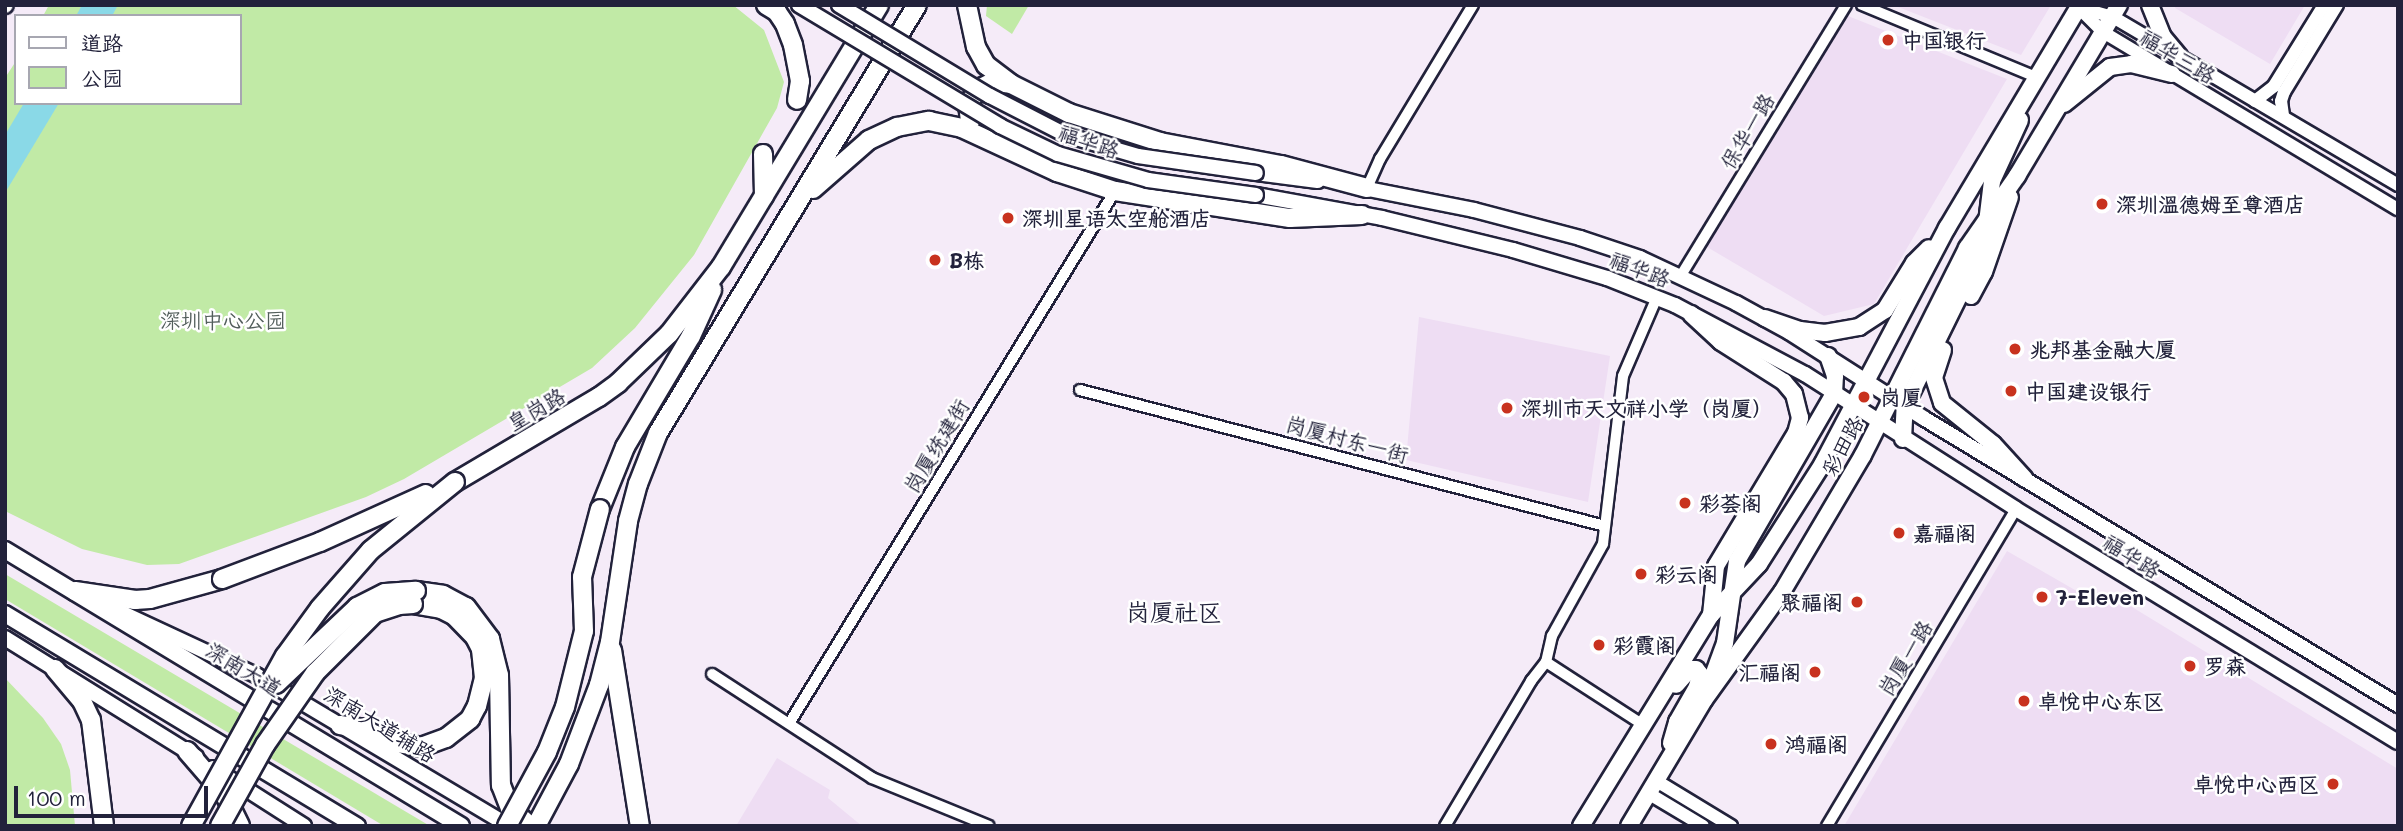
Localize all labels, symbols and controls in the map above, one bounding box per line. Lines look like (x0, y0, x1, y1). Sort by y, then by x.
legend (14, 14, 242, 105)
street label: 福华三路 (2136, 24, 2220, 88)
place label: 中国银行 (1902, 27, 1986, 53)
text: 道路 (81, 29, 123, 56)
marker: 中国银行 (1880, 32, 1896, 48)
text: 公园 (81, 64, 123, 91)
street label: 保华一路 (1715, 89, 1779, 173)
street label: 福华路 (1055, 119, 1123, 163)
place label: 深圳温德姆至尊酒店 (2116, 191, 2305, 217)
marker: 深圳温德姆至尊酒店 (2094, 196, 2110, 212)
place label: 深圳星语太空舱酒店 (1022, 205, 1211, 231)
marker: 深圳星语太空舱酒店 (1000, 210, 1016, 226)
street label: 福华路 (1606, 246, 1674, 292)
place label: B栋 (949, 247, 984, 273)
marker: B栋 (927, 252, 943, 268)
park label: 深圳中心公园 (160, 307, 286, 333)
place label: 兆邦基金融大厦 (2029, 336, 2176, 362)
marker: 兆邦基金融大厦 (2007, 341, 2023, 357)
place label: 中国建设银行 (2025, 378, 2151, 404)
street label: 皇岗路 (502, 382, 570, 436)
marker: 中国建设银行 (2003, 383, 2019, 399)
place label: 岗厦 (1880, 384, 1922, 410)
marker: 岗厦 (1854, 387, 1874, 407)
street label: 岗厦统建街 (898, 395, 974, 497)
place label: 深圳市天文祥小学（岗厦） (1521, 395, 1773, 421)
marker: 深圳市天文祥小学（岗厦） (1499, 400, 1515, 416)
street label: 岗厦村东一街 (1283, 411, 1411, 467)
street label: 彩田路 (1816, 412, 1868, 480)
place label: 彩荟阁 (1699, 490, 1762, 516)
marker: 彩荟阁 (1677, 495, 1693, 511)
place label: 嘉福阁 (1913, 520, 1976, 546)
marker: 嘉福阁 (1891, 525, 1907, 541)
street label: 福华路 (2099, 529, 2165, 583)
place label: 彩云阁 (1655, 561, 1718, 587)
marker: 彩云阁 (1633, 566, 1649, 582)
place label: 7-Eleven (2056, 584, 2144, 610)
place label: 聚福阁 (1780, 589, 1843, 615)
marker: 7-Eleven (2034, 589, 2050, 605)
marker: 聚福阁 (1849, 594, 1865, 610)
district label: 岗厦社区 (1126, 598, 1222, 626)
street label: 岗厦一路 (1873, 616, 1937, 700)
place label: 彩霞阁 (1613, 632, 1676, 658)
street label: 深南大道 (202, 637, 286, 701)
marker: 彩霞阁 (1591, 637, 1607, 653)
place label: 罗森 (2204, 653, 2246, 679)
marker: 罗森 (2182, 658, 2198, 674)
place label: 汇福阁 (1738, 659, 1801, 685)
marker: 汇福阁 (1807, 664, 1823, 680)
street label: 深南大道辅路 (320, 681, 440, 767)
place label: 卓悦中心东区 (2038, 688, 2164, 714)
marker: 卓悦中心东区 (2016, 693, 2032, 709)
place label: 鸿福阁 (1785, 731, 1848, 757)
marker: 鸿福阁 (1763, 736, 1779, 752)
place label: 卓悦中心西区 (2193, 771, 2319, 797)
scale bar (18, 772, 212, 816)
marker: 卓悦中心西区 (2325, 776, 2341, 792)
text: 100 m (27, 784, 86, 811)

